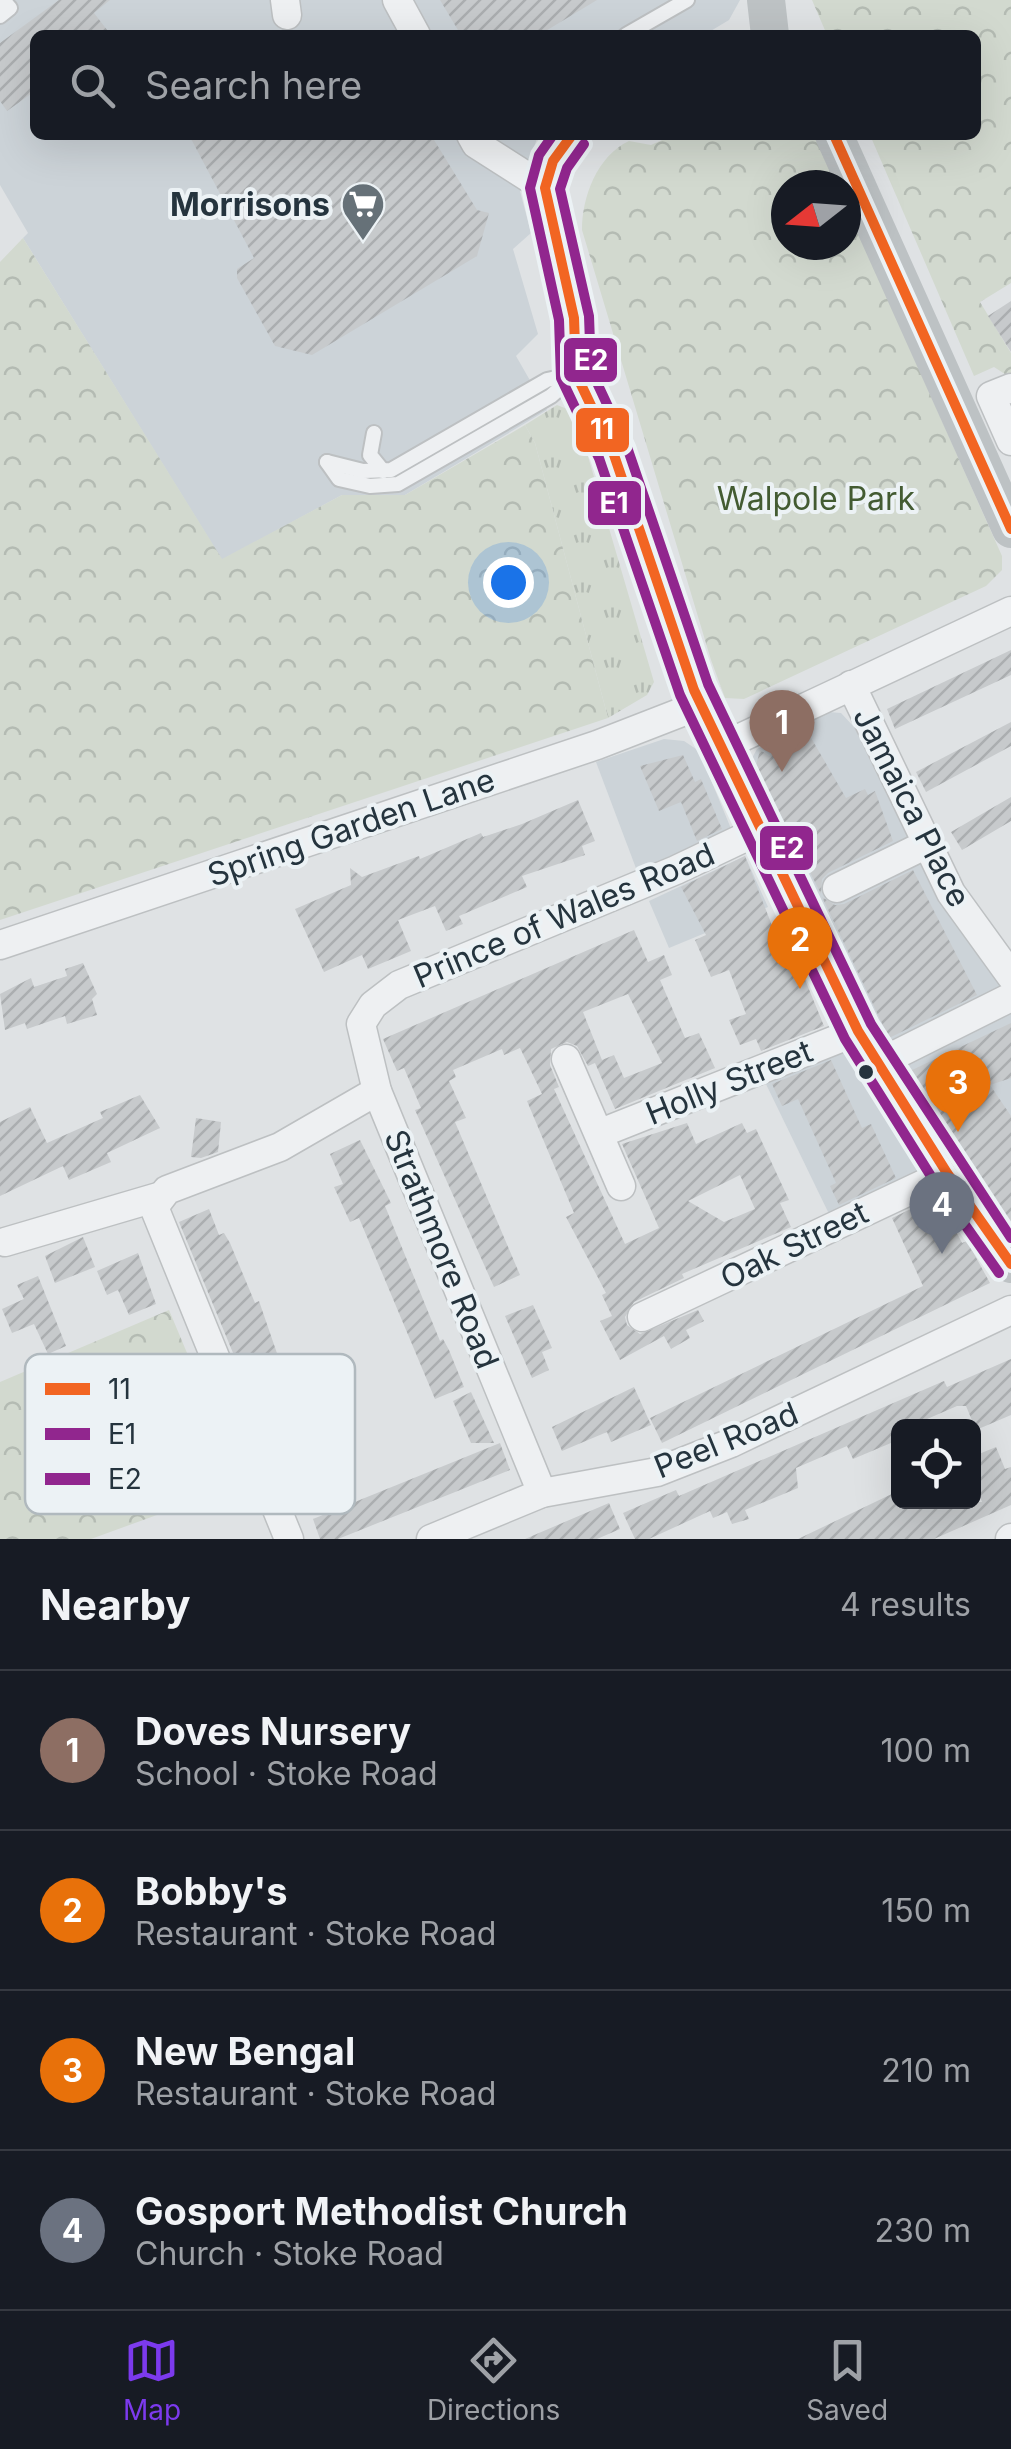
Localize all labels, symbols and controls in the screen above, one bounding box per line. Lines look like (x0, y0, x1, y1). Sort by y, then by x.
search box (30, 30, 981, 140)
icon: search (65, 58, 120, 113)
text: Search here (145, 62, 362, 108)
north arrow (771, 170, 861, 260)
supermarket icon: Morrisons (340, 181, 386, 242)
place label: Morrisons (170, 185, 330, 224)
line badge: E2 (562, 336, 619, 384)
text: E2 (574, 343, 608, 377)
line badge: 11 (574, 406, 631, 454)
text: 11 (590, 412, 614, 446)
line badge: E1 (586, 479, 643, 527)
park label: Walpole Park (717, 479, 916, 518)
text: E1 (599, 486, 629, 520)
your location (483, 557, 534, 608)
pin: 1 (750, 690, 814, 772)
street label: Jamaica Place (845, 701, 979, 913)
street label: Spring Garden Lane (202, 760, 500, 894)
line badge: E2 (758, 824, 815, 872)
text: E2 (770, 831, 804, 865)
street label: Prince of Wales Road (408, 834, 720, 996)
pin: 2 (768, 906, 832, 989)
street label: Holly Street (640, 1031, 818, 1133)
pin: 3 (926, 1050, 990, 1132)
unlabelled marker (856, 1062, 876, 1082)
street label: Strathmore Road (376, 1124, 508, 1374)
pin: 4 (910, 1172, 974, 1254)
street label: Oak Street (714, 1193, 874, 1297)
legend (25, 1354, 355, 1514)
text: 11 (108, 1372, 131, 1406)
street label: Peel Road (648, 1394, 804, 1486)
text: E1 (108, 1417, 136, 1451)
map controls (891, 1419, 981, 1509)
button: locate (891, 1419, 981, 1509)
text: E2 (108, 1462, 142, 1496)
text: Nearby (40, 1579, 191, 1630)
text: 4 results (840, 1585, 971, 1624)
text: Doves Nursery (135, 1708, 411, 1754)
text: 1 (66, 1731, 79, 1770)
text: 100 m (881, 1731, 971, 1770)
text: School · Stoke Road (135, 1754, 438, 1793)
text: Bobby's (135, 1868, 287, 1914)
text: 2 (62, 1891, 83, 1930)
text: 150 m (881, 1891, 971, 1930)
text: Restaurant · Stoke Road (135, 1914, 496, 1953)
text: New Bengal (135, 2028, 355, 2074)
text: 3 (62, 2051, 83, 2090)
text: 210 m (881, 2051, 971, 2090)
text: Restaurant · Stoke Road (135, 2074, 496, 2113)
text: Gosport Methodist Church (135, 2188, 628, 2234)
text: 4 (62, 2211, 83, 2250)
text: 230 m (875, 2211, 971, 2250)
text: Church · Stoke Road (135, 2234, 444, 2273)
tab: Map (123, 2333, 181, 2427)
tab: Directions (427, 2333, 560, 2427)
tab: Saved (806, 2333, 888, 2427)

